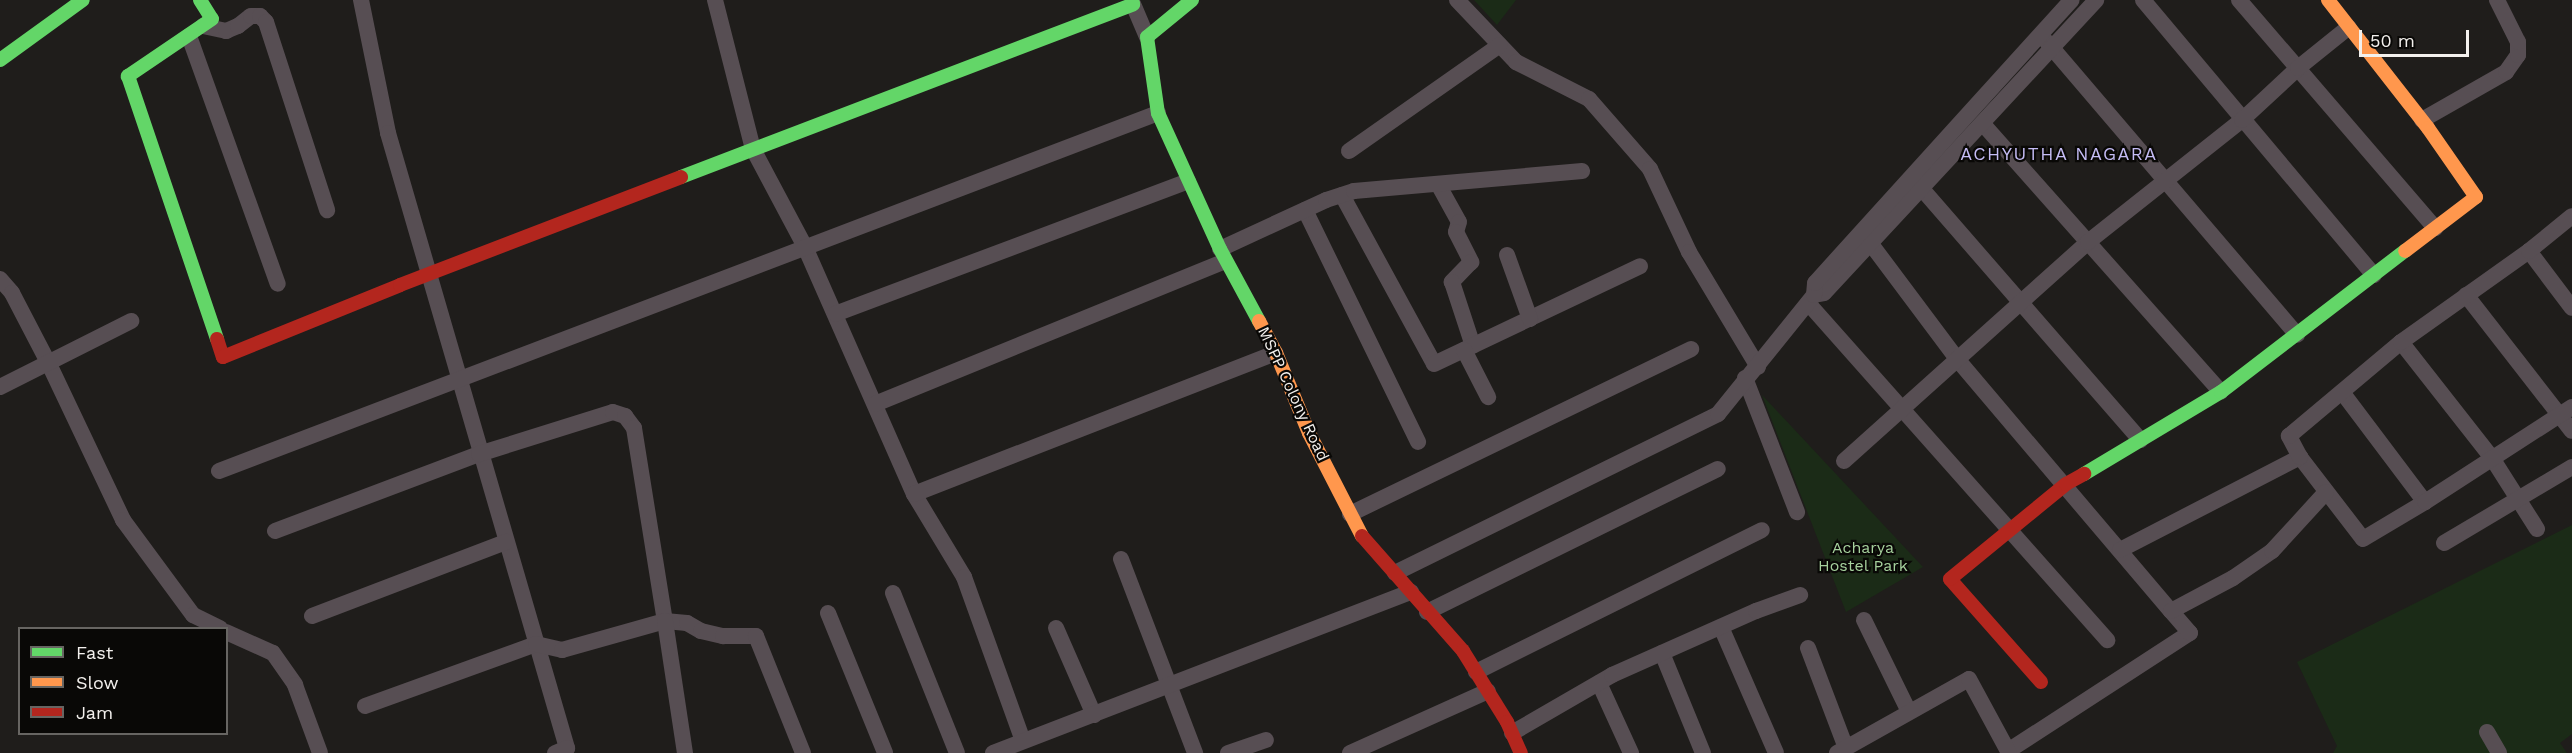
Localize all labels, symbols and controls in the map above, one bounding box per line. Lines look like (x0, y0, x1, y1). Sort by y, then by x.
scale bar (2362, 18, 2472, 56)
text: 50 m (2370, 30, 2415, 51)
district label: ACHYUTHA NAGARA (1960, 143, 2158, 165)
street label: MSPP Colony Road (1253, 324, 1333, 464)
park label: Acharya Hostel Park (1818, 538, 1908, 576)
legend (18, 627, 228, 735)
text: Fast (76, 642, 113, 663)
text: Slow (76, 672, 119, 693)
text: Jam (76, 702, 113, 723)

